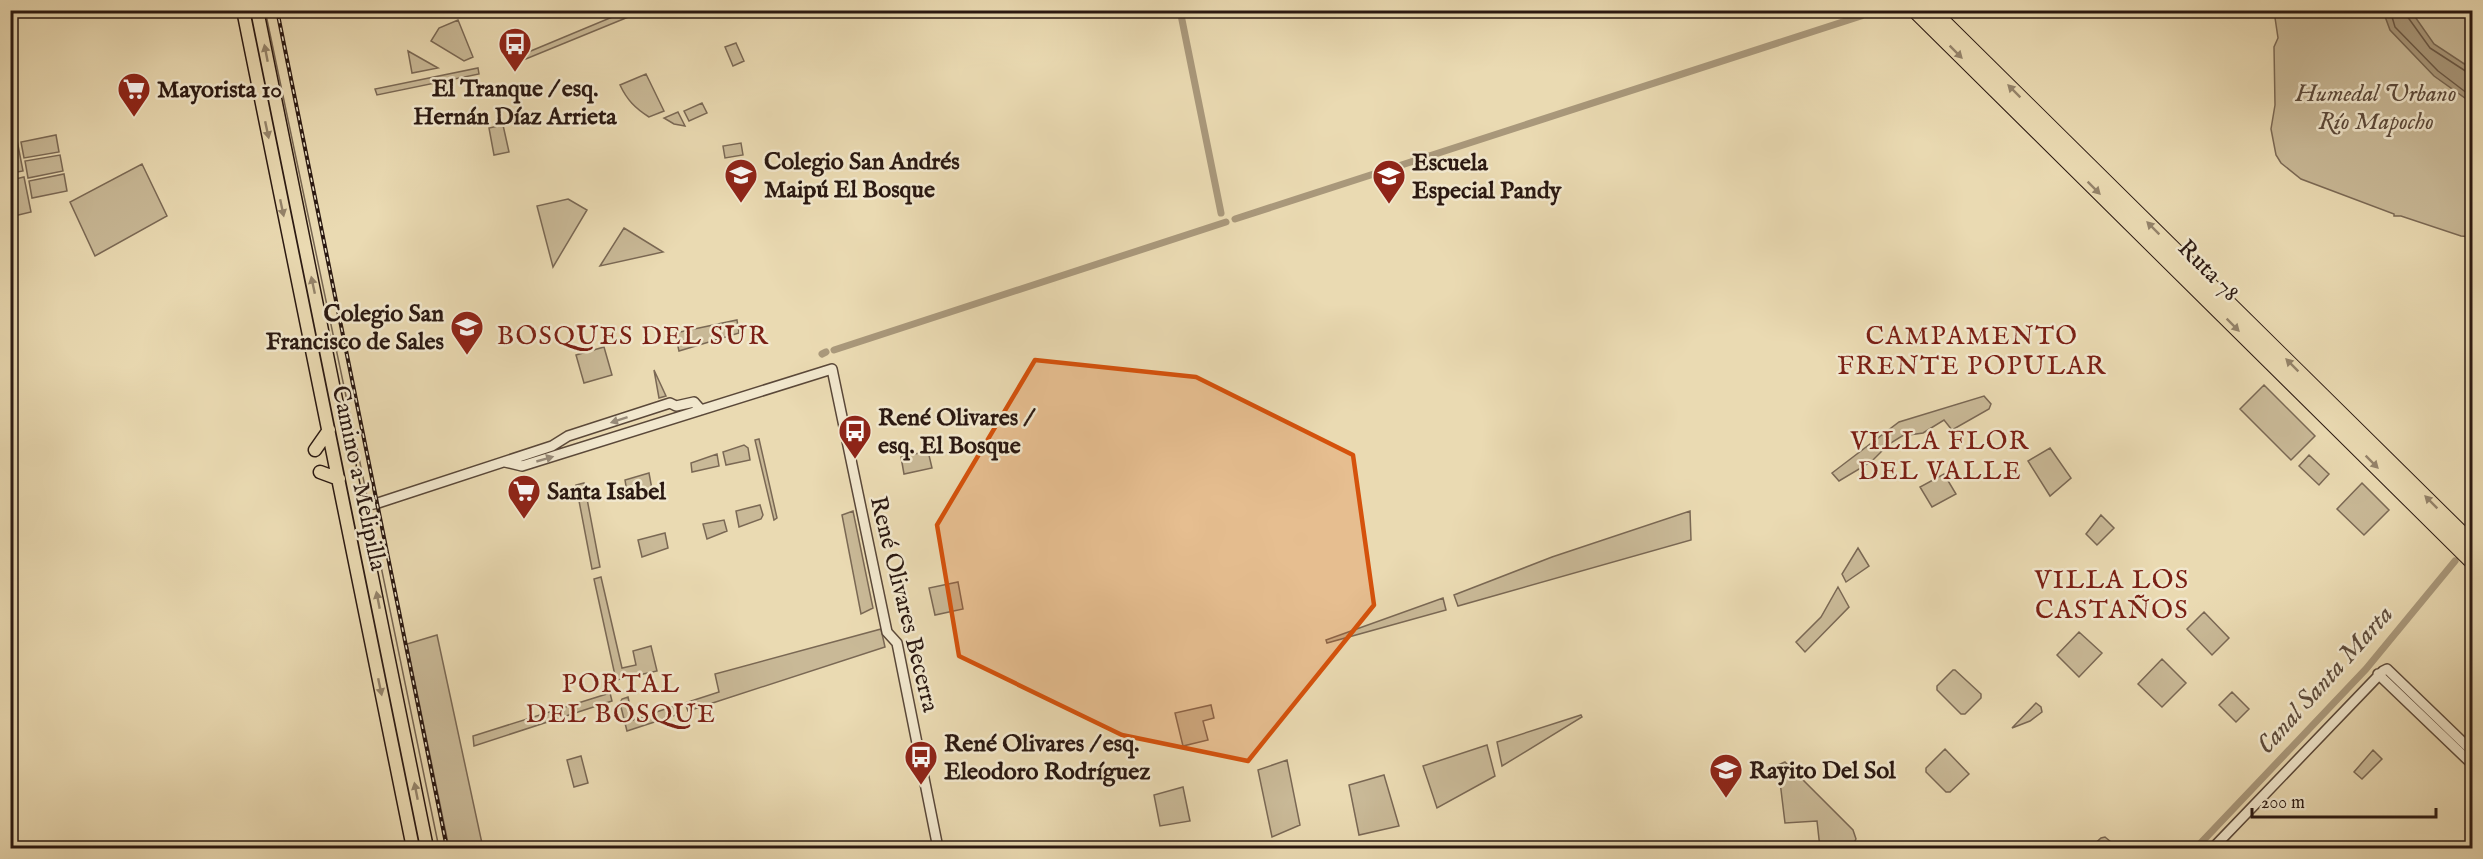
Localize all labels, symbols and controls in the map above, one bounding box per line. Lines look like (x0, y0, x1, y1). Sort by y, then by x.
bus stop icon: El Tranque / esq. Hernán Díaz Arrieta (497, 26, 533, 73)
one-way arrow (261, 43, 270, 62)
one-way arrow (1948, 44, 1962, 58)
supermarket icon: Mayorista 10 (116, 71, 152, 118)
place label: El Tranque / esq. Hernán Díaz Arrieta (413, 74, 617, 133)
place label: Mayorista 10 (157, 75, 282, 106)
park label: Humedal Urbano Río Mapocho (2294, 79, 2457, 138)
one-way arrow (2008, 85, 2022, 99)
one-way arrow (262, 120, 272, 139)
place label: Colegio San Andrés Maipú El Bosque (764, 147, 960, 206)
place label: Escuela Especial Pandy (1412, 148, 1563, 207)
school or university icon: Colegio San Andrés Maipú El Bosque (723, 157, 759, 204)
school or university icon: Escuela Especial Pandy (1371, 158, 1407, 205)
one-way arrow (2087, 181, 2101, 195)
one-way arrow (278, 198, 287, 217)
one-way arrow (2146, 222, 2160, 236)
street label: Ruta 78 (2170, 234, 2245, 309)
one-way arrow (308, 276, 317, 295)
place label: Colegio San Francisco de Sales (266, 299, 445, 358)
school or university icon: Colegio San Francisco de Sales (449, 309, 485, 356)
one-way arrow (2226, 318, 2240, 332)
district label: BOSQUES DEL SUR (497, 320, 769, 353)
district label: CAMPAMENTO FRENTE POPULAR (1837, 320, 2107, 383)
one-way arrow (2285, 359, 2299, 373)
street label: Camino a Melipilla (324, 383, 393, 574)
place label: René Olivares / esq. El Bosque (878, 403, 1036, 462)
bus stop icon: René Olivares / esq. El Bosque (837, 413, 873, 460)
one-way arrow (610, 415, 628, 425)
district label: VILLA FLOR DEL VALLE (1849, 425, 2030, 488)
one-way arrow (536, 454, 554, 464)
one-way arrow (2365, 455, 2379, 470)
supermarket icon: Santa Isabel (506, 473, 542, 520)
place label: Santa Isabel (547, 477, 666, 508)
street label: René Olivares Becerra (862, 493, 946, 716)
one-way arrow (2424, 496, 2438, 510)
district label: VILLA LOS CASTAÑOS (2033, 564, 2190, 627)
one-way arrow (373, 590, 382, 609)
water label: Canal Santa Marta (2250, 599, 2401, 761)
district label: PORTAL DEL BOSQUE (526, 668, 716, 731)
one-way arrow (376, 677, 385, 696)
place label: René Olivares / esq. Eleodoro Rodríguez (944, 729, 1150, 788)
bus stop icon: René Olivares / esq. Eleodoro Rodríguez (903, 739, 939, 786)
school or university icon: Rayito Del Sol (1708, 752, 1744, 799)
place label: Rayito Del Sol (1749, 756, 1896, 787)
one-way arrow (411, 781, 420, 800)
scale bar (2252, 781, 2436, 819)
text: 200 m (2261, 792, 2305, 815)

